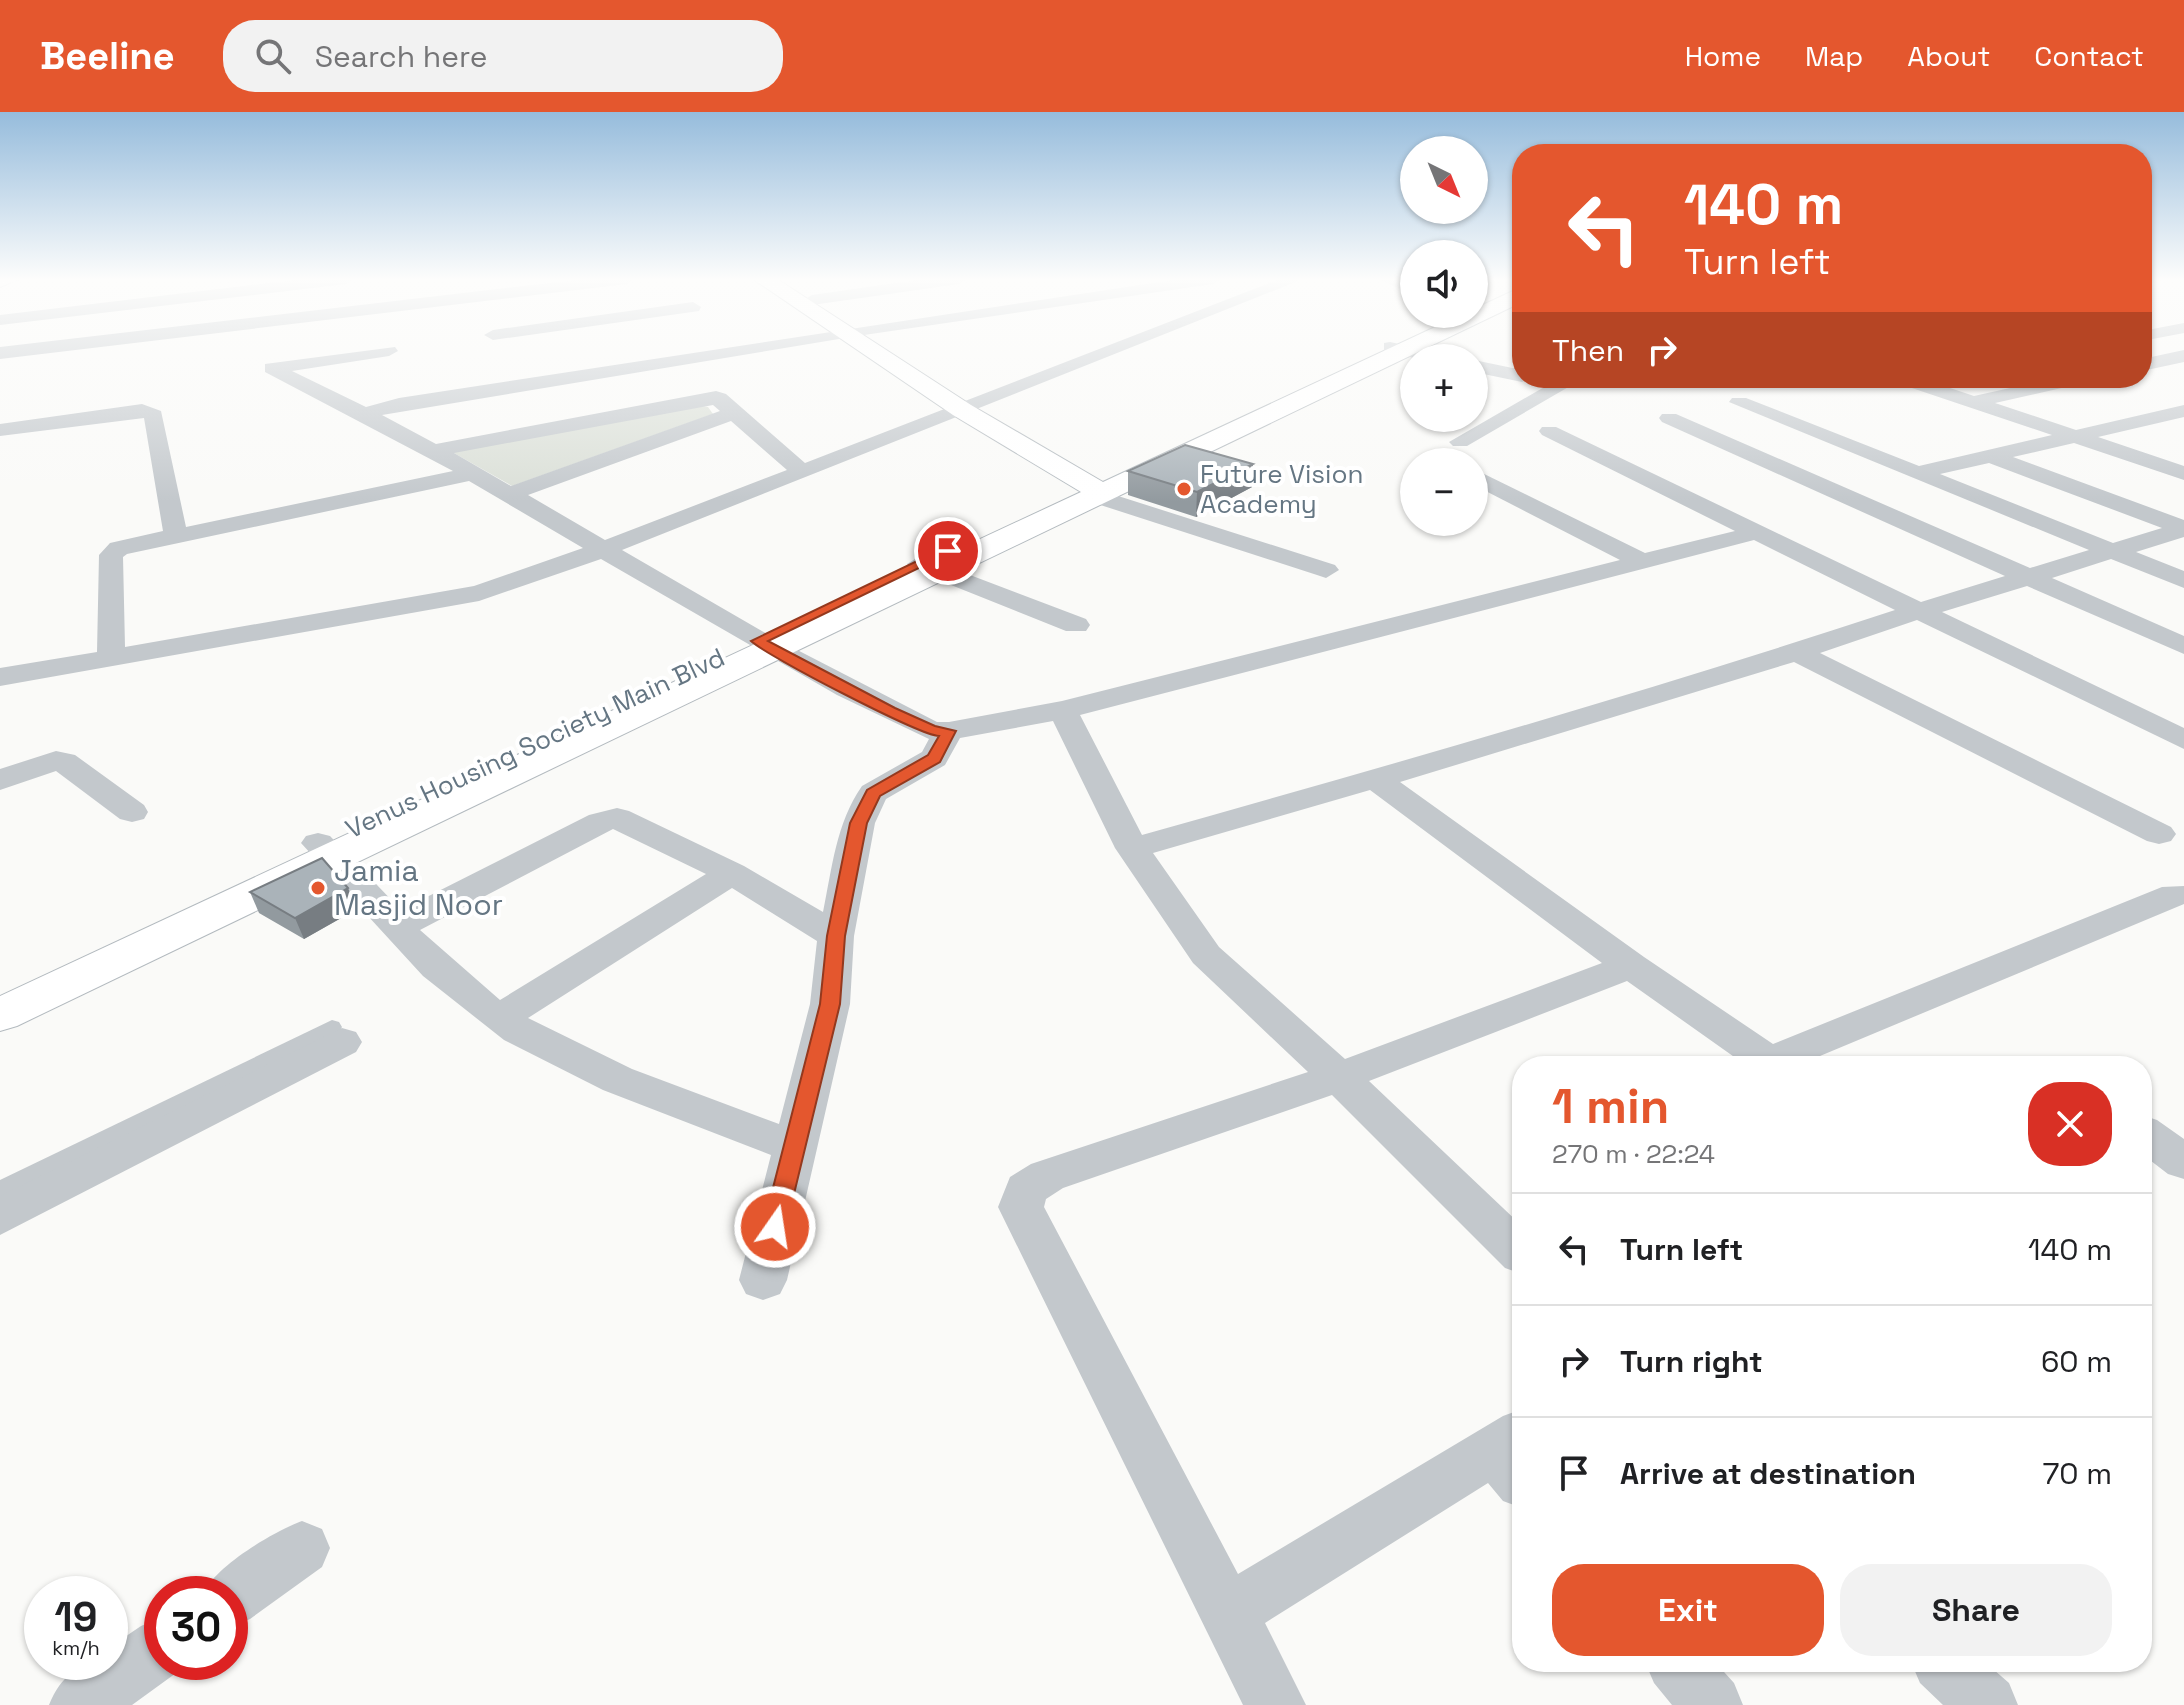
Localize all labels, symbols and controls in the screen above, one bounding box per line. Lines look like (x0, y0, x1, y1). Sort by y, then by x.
search box (223, 20, 783, 92)
text: Beeline (40, 32, 175, 80)
icon: search (251, 34, 295, 78)
text: Search here (315, 37, 488, 76)
text: Home (1685, 38, 1761, 74)
text: Map (1805, 38, 1863, 74)
text: About (1907, 38, 1990, 74)
text: Contact (2034, 38, 2144, 74)
north arrow (1400, 136, 1488, 224)
map controls (1400, 136, 1488, 536)
text: 140 m (1684, 169, 1843, 240)
icon: left (1552, 176, 1656, 280)
text: Turn left (1684, 239, 1831, 285)
button: sound (1400, 240, 1488, 328)
icon: right (1640, 328, 1684, 372)
text: Then (1552, 331, 1624, 370)
button: + (1400, 344, 1488, 432)
button: − (1400, 448, 1488, 536)
place label: Future Vision Academy (1200, 457, 1363, 521)
marker: Future Vision Academy (1175, 480, 1193, 498)
pin (914, 517, 982, 585)
icon: arrive (926, 529, 970, 573)
street label: Venus Housing Society Main Blvd (340, 640, 730, 846)
place label: Jamia Masjid Noor (334, 851, 503, 924)
marker: Jamia Masjid Noor (309, 879, 327, 897)
text: 1 min (1552, 1076, 1669, 1137)
button: close (2028, 1082, 2112, 1166)
text: 270 m · 22:24 (1552, 1137, 1715, 1171)
position arrow (733, 1185, 817, 1269)
icon: left (1552, 1227, 1596, 1271)
text: Turn left (1620, 1230, 1743, 1269)
text: 140 m (2028, 1230, 2112, 1269)
icon: right (1552, 1339, 1596, 1383)
text: Turn right (1620, 1342, 1763, 1381)
text: 60 m (2041, 1342, 2112, 1381)
icon: arrive (1552, 1451, 1596, 1495)
text: Arrive at destination (1620, 1454, 1916, 1493)
text: 70 m (2043, 1454, 2112, 1493)
button: Exit (1552, 1564, 1824, 1656)
button: Share (1840, 1564, 2112, 1656)
speed limit sign: 30 (144, 1576, 248, 1680)
text: 19 (55, 1592, 97, 1643)
text: km/h (52, 1635, 100, 1661)

